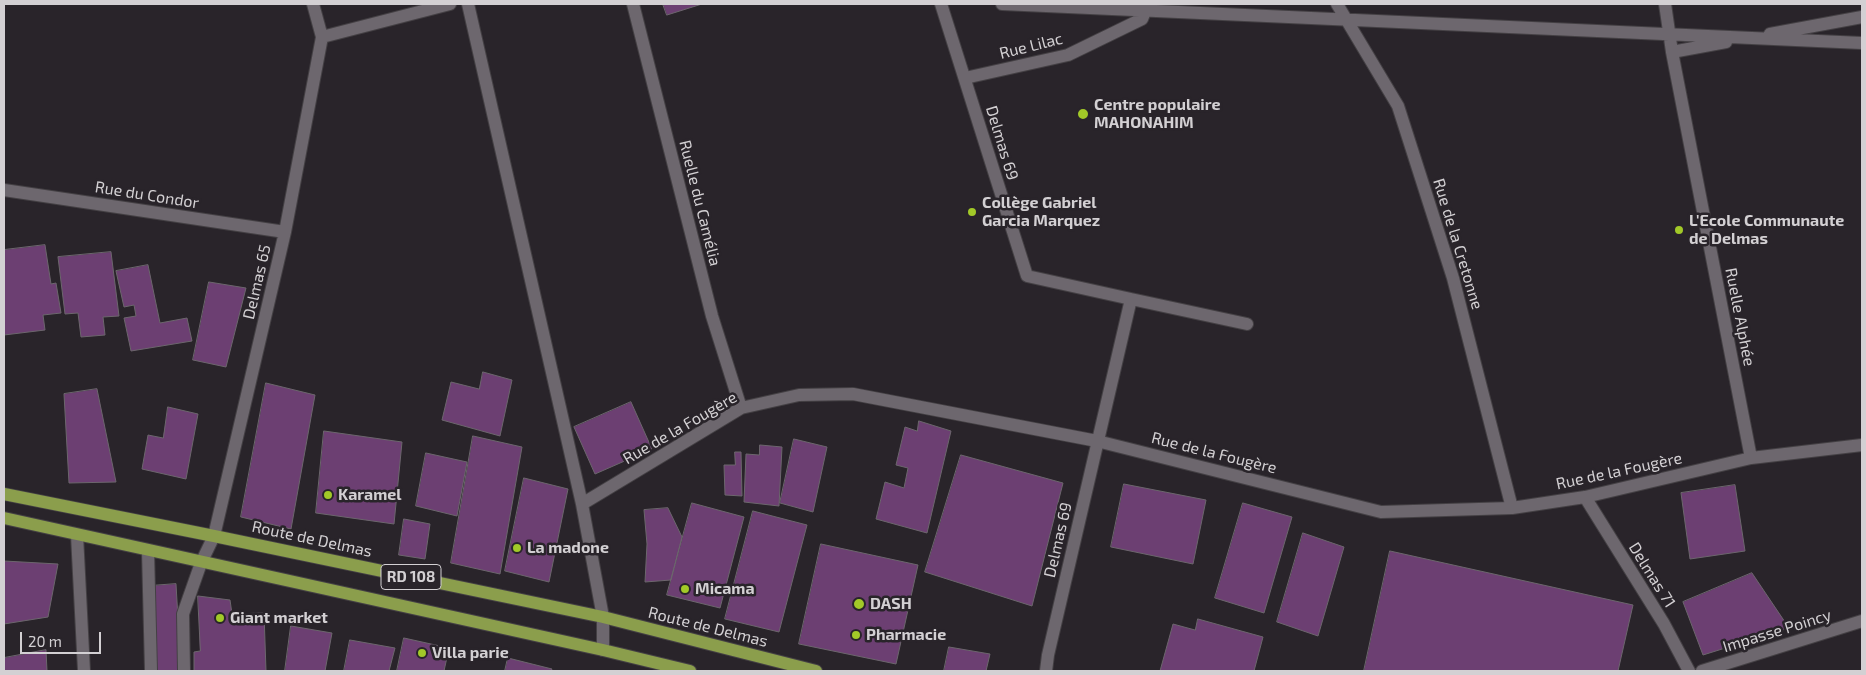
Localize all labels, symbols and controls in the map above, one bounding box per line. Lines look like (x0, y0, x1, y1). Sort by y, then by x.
street label: Rue Lilac (997, 29, 1065, 63)
place label: Centre populaire MAHONAHIM (1094, 95, 1220, 133)
street label: Delmas 69 (982, 103, 1022, 183)
marker: Centre populaire MAHONAHIM (1076, 107, 1090, 121)
street label: Ruelle du Camélia (675, 138, 725, 268)
street label: Rue de la Cretonne (1429, 176, 1487, 312)
street label: Rue du Condor (94, 177, 200, 213)
place label: Collège Gabriel Garcia Marquez (982, 193, 1100, 231)
marker: Collège Gabriel Garcia Marquez (966, 206, 978, 218)
place label: L'Ecole Communaute de Delmas (1689, 211, 1844, 249)
marker: L'Ecole Communaute de Delmas (1673, 224, 1685, 236)
street label: Delmas 65 (239, 243, 275, 321)
street label: Ruelle Alphée (1721, 266, 1759, 368)
street label: Rue de la Fougère (620, 388, 740, 468)
street label: Rue de la Fougère (1149, 428, 1279, 478)
street label: Rue de la Fougère (1554, 448, 1684, 494)
place label: Karamel (338, 485, 402, 505)
marker: Karamel (322, 489, 334, 501)
street label: Delmas 69 (1040, 500, 1076, 580)
street label: Route de Delmas (250, 517, 374, 561)
place label: La madone (527, 538, 609, 558)
street label: Delmas 71 (1625, 539, 1679, 611)
marker: La madone (511, 542, 523, 554)
road number: RD 108 (381, 564, 441, 590)
place label: Micama (695, 579, 755, 599)
marker: Micama (679, 583, 691, 595)
place label: DASH (870, 594, 912, 614)
marker: DASH (852, 597, 866, 611)
street label: Route de Delmas (646, 603, 770, 651)
street label: Impasse Poincy (1720, 605, 1834, 657)
place label: Giant market (230, 608, 328, 628)
marker: Giant market (214, 612, 226, 624)
scale bar (22, 622, 104, 654)
place label: Pharmacie (866, 625, 946, 645)
marker: Pharmacie (850, 629, 862, 641)
text: 20 m (28, 632, 62, 650)
place label: Villa parie (432, 643, 509, 663)
marker: Villa parie (416, 647, 428, 659)

